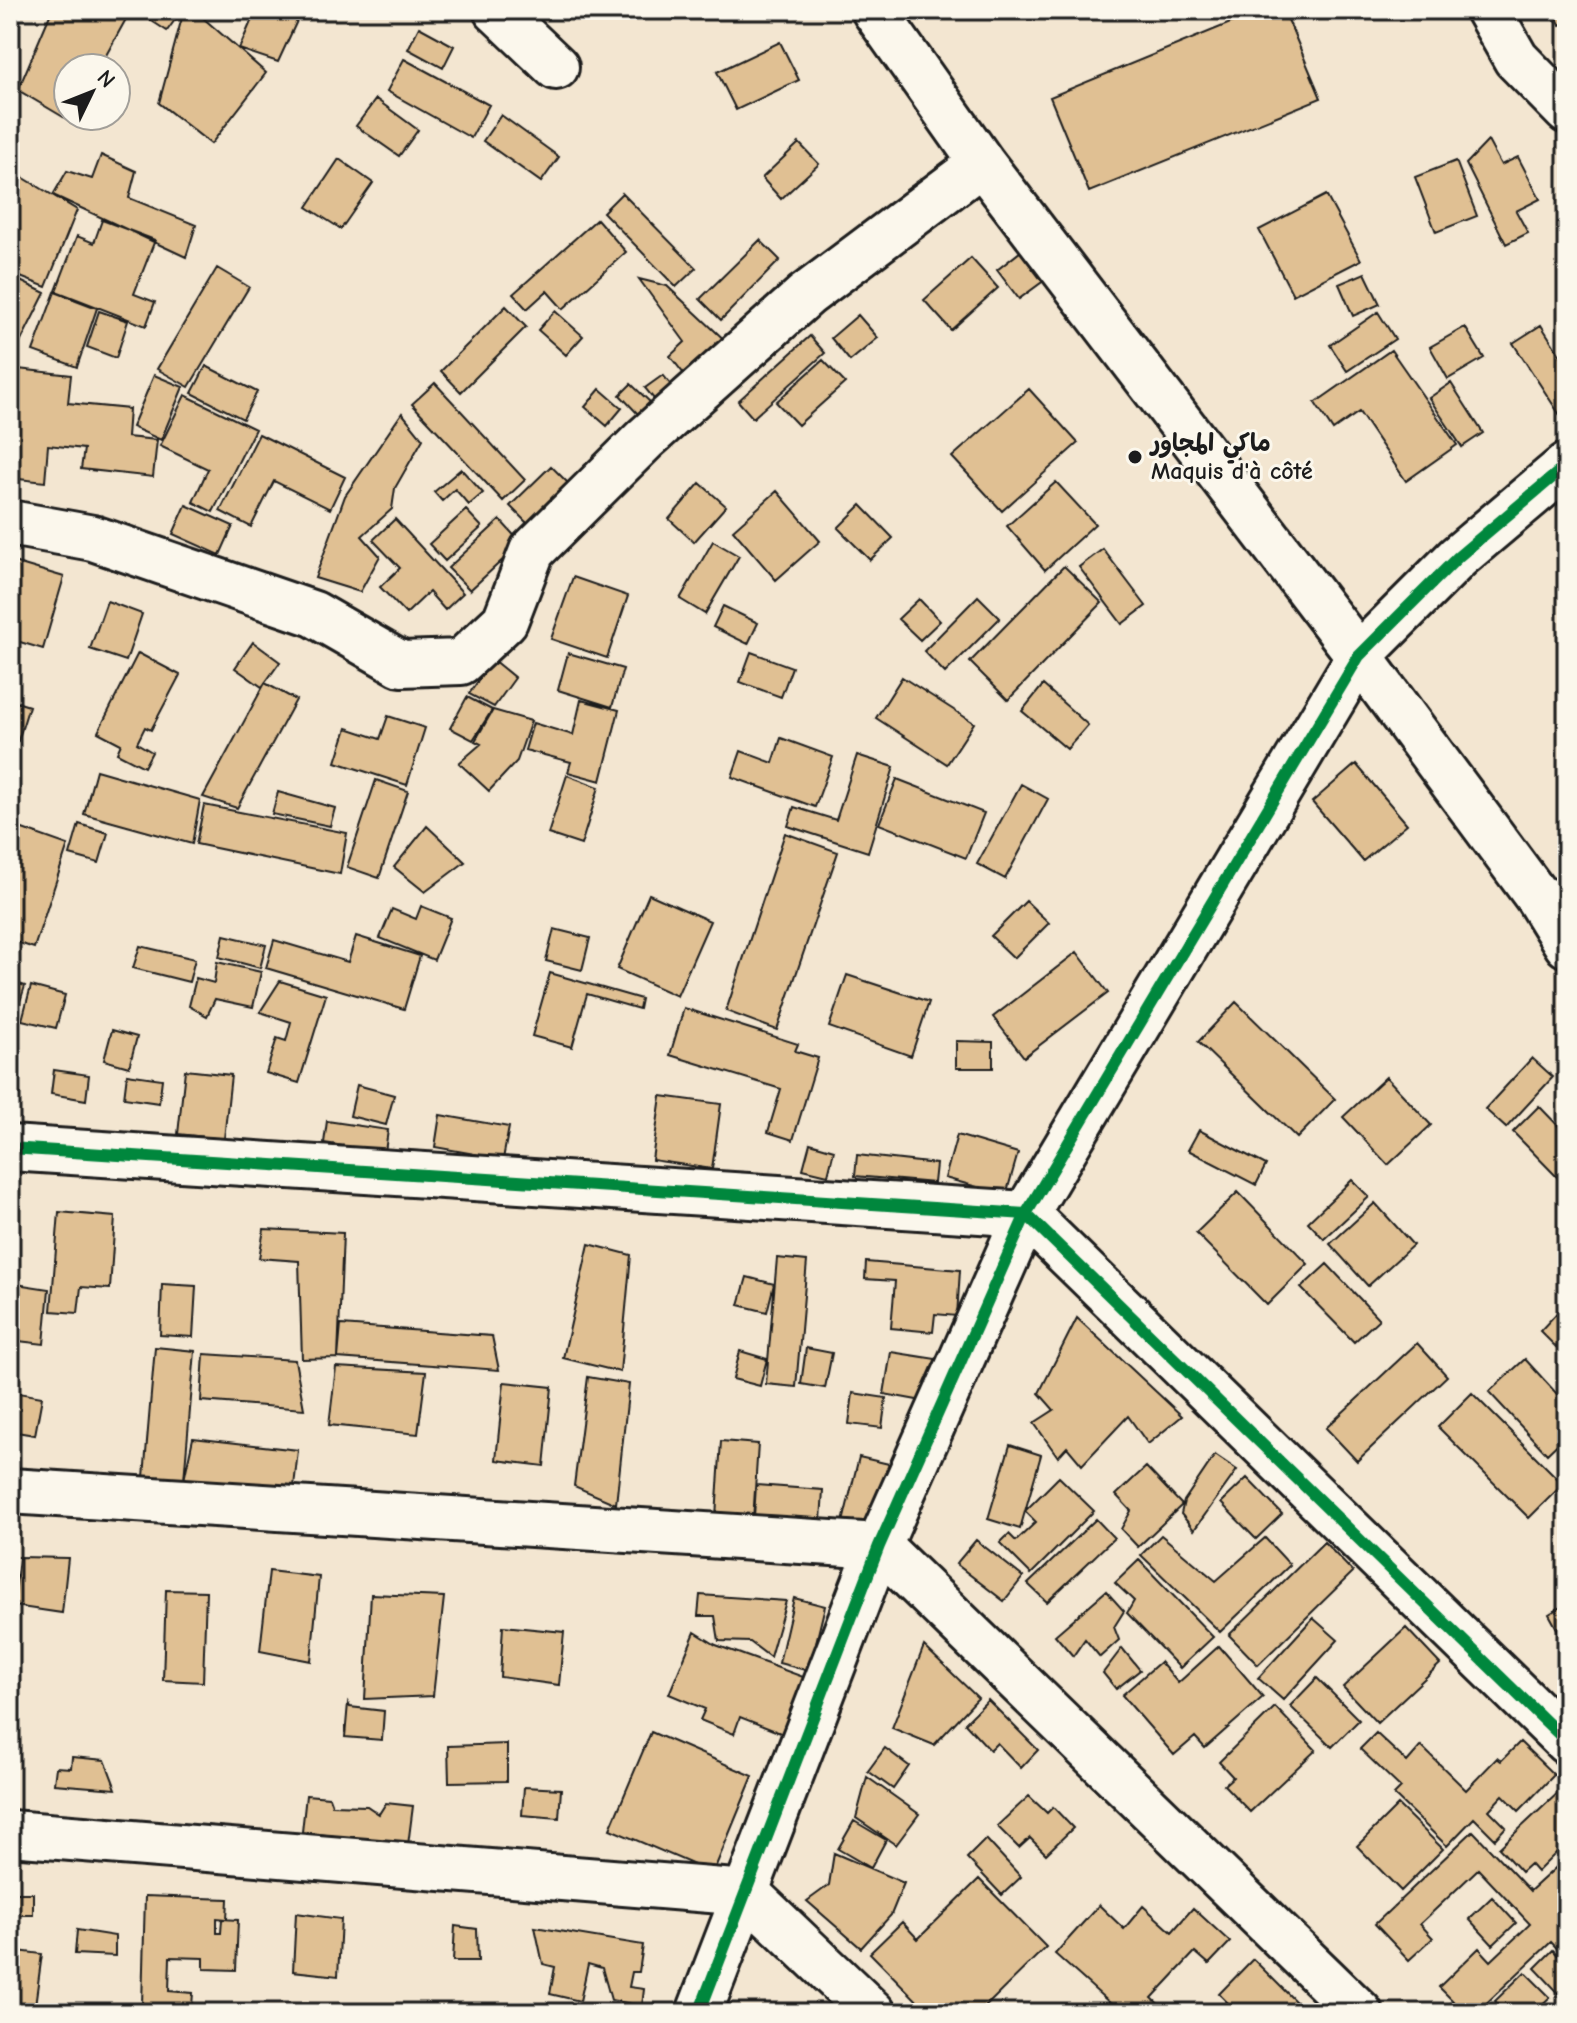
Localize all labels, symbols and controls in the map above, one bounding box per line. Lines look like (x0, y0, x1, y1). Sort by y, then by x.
north arrow (52, 52, 132, 132)
text: N (91, 65, 120, 93)
place label: ماكي المجاور Maquis d'à côté (1149, 429, 1313, 485)
marker: ماكي المجاور Maquis d'à côté (1126, 448, 1144, 466)

